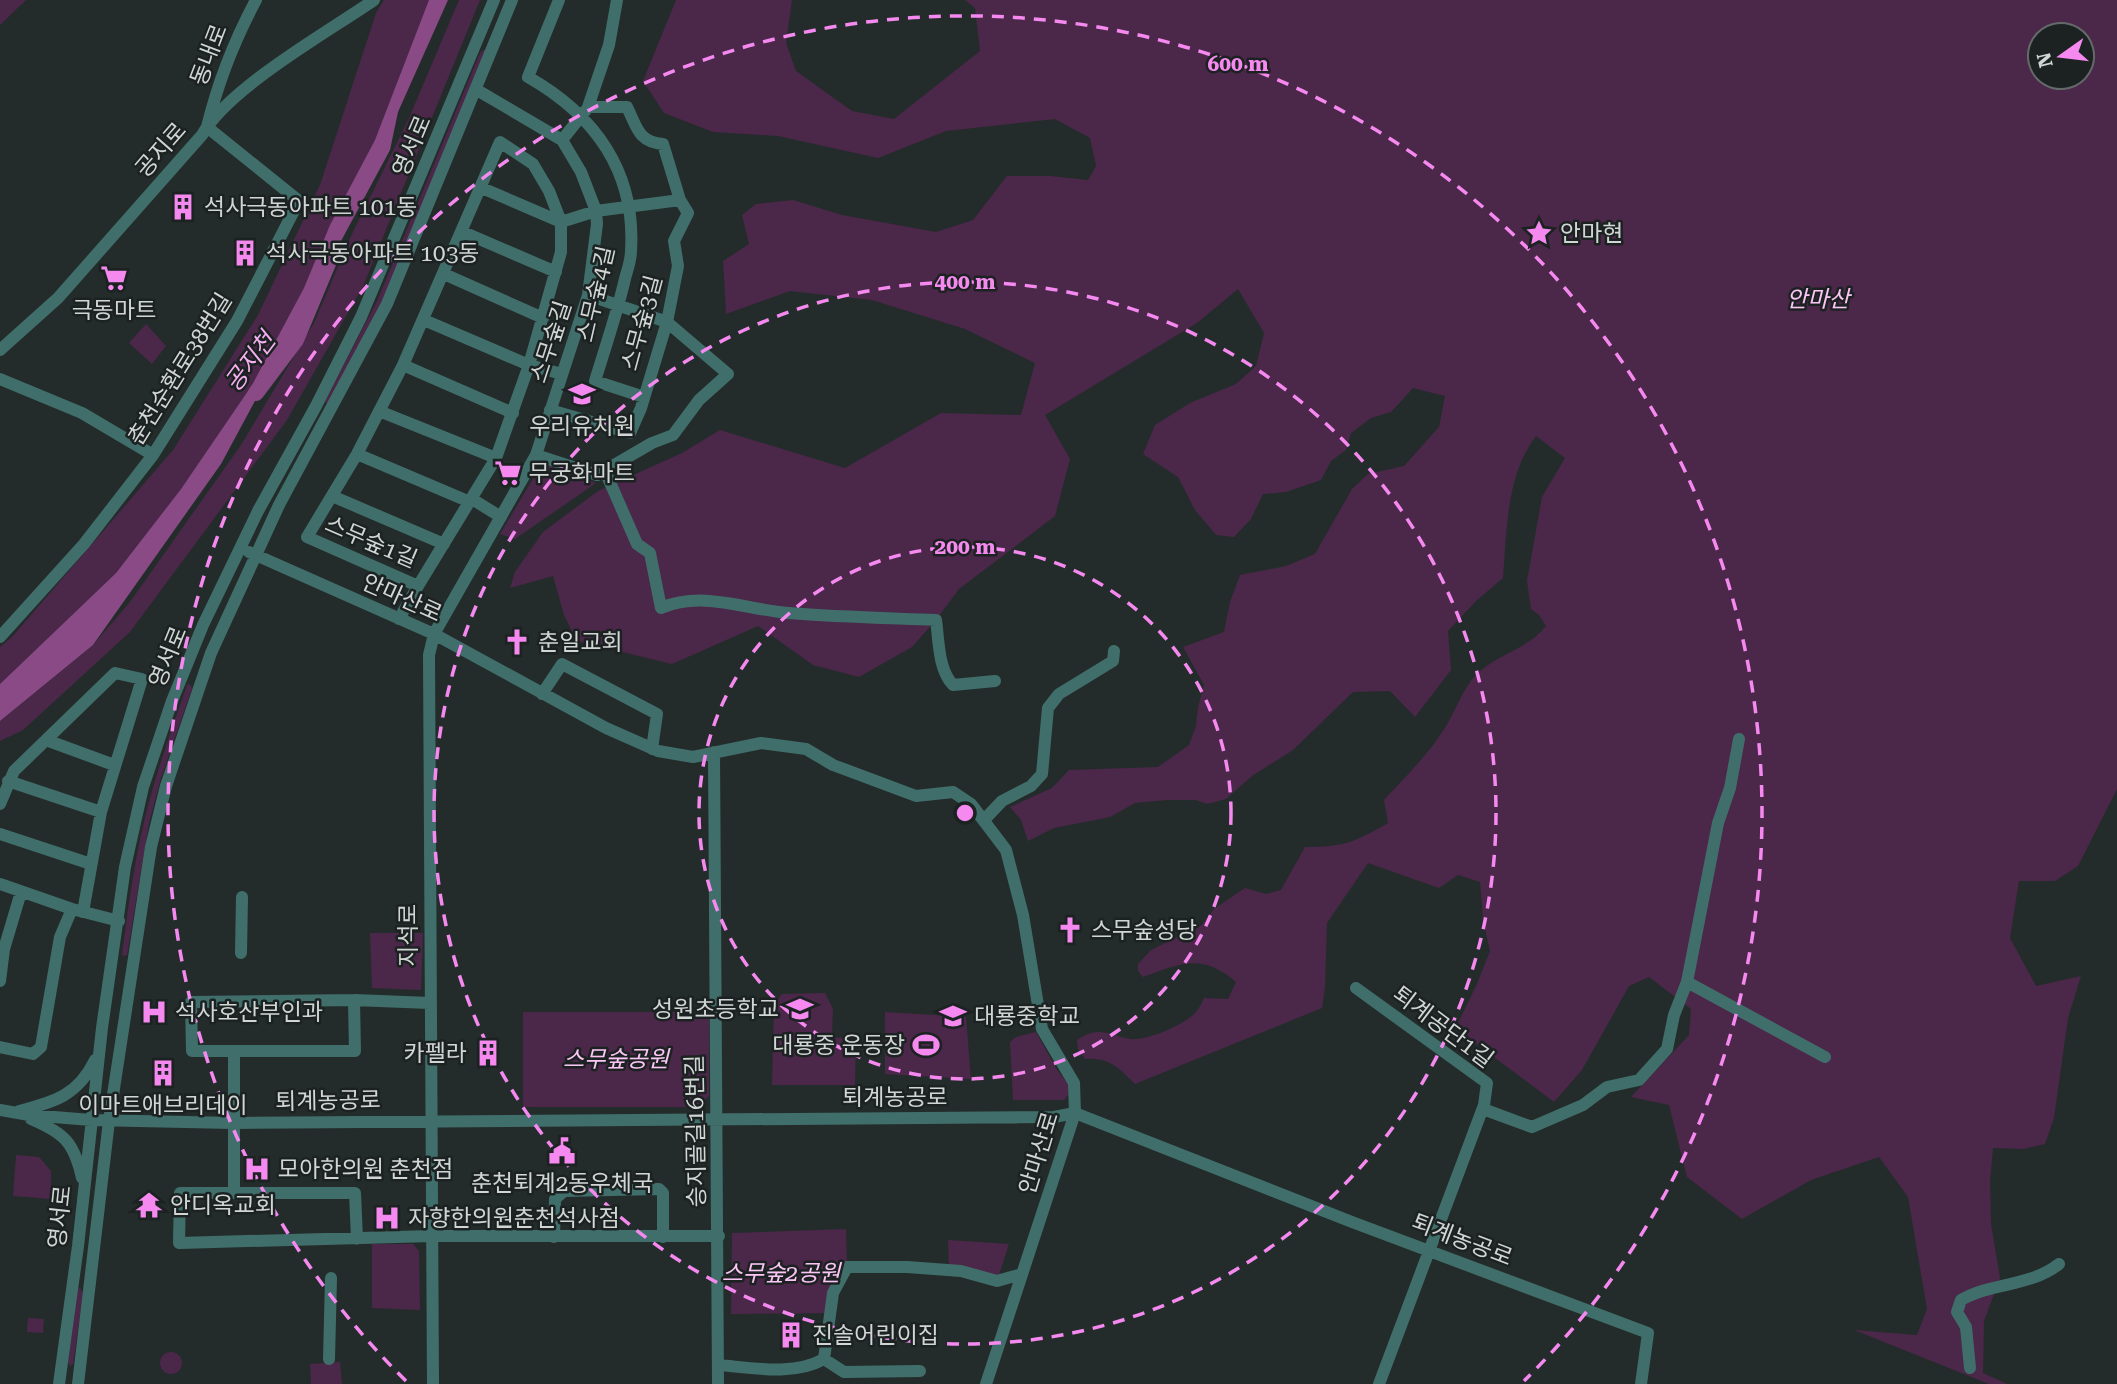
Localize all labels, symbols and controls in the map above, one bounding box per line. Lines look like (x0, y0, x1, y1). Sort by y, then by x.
street label: 동내로 (185, 21, 233, 89)
north arrow (2026, 21, 2096, 91)
text: N (2032, 50, 2058, 70)
text: 600 m (1208, 52, 1268, 76)
street label: 영서로 (387, 112, 437, 180)
street label: 공지로 (130, 117, 192, 183)
building icon: 석사극동아파트 101동 (168, 192, 198, 222)
place label: 석사극동아파트 101동 (204, 194, 418, 221)
place icon: 안마현 (1524, 218, 1554, 248)
place label: 안마현 (1560, 220, 1623, 247)
building icon: 석사극동아파트 103동 (230, 238, 260, 268)
place label: 석사극동아파트 103동 (266, 240, 480, 267)
street label: 스무숲4길 (572, 243, 620, 345)
supermarket icon: 극동마트 (99, 263, 129, 293)
text: 400 m (935, 270, 995, 294)
street label: 스무숲3길 (616, 272, 668, 374)
park label: 안마산 (1786, 286, 1853, 313)
street label: 춘천순환로38번길 (122, 288, 238, 450)
place label: 극동마트 (72, 297, 156, 324)
street label: 스무숲길 (525, 298, 577, 386)
water label: 공지천 (219, 325, 283, 397)
school or university icon: 우리유치원 (567, 379, 597, 409)
place label: 우리유치원 (529, 413, 635, 440)
supermarket icon: 무궁화마트 (493, 458, 523, 488)
place label: 무궁화마트 (529, 460, 635, 487)
street label: 스무숲1길 (321, 511, 421, 573)
text: 200 m (935, 535, 995, 559)
street label: 안마산로 (358, 568, 446, 628)
street label: 영서로 (144, 623, 192, 691)
church icon: 춘일교회 (502, 627, 532, 657)
place label: 춘일교회 (538, 629, 623, 656)
centre of rings (953, 801, 977, 825)
street label: 지석로 (395, 903, 422, 967)
church icon: 스무숲성당 (1055, 915, 1085, 945)
place label: 스무숲성당 (1091, 917, 1197, 944)
street label: 퇴계공단1길 (1387, 981, 1499, 1073)
school or university icon: 성원초등학교 (785, 994, 815, 1024)
place label: 성원초등학교 (652, 996, 779, 1023)
hospital icon: 석사호산부인과 (139, 997, 169, 1027)
place label: 석사호산부인과 (175, 999, 323, 1026)
school or university icon: 대룡중학교 (938, 1001, 968, 1031)
place label: 대룡중학교 (974, 1003, 1080, 1030)
sports icon: 대룡중 운동장 (911, 1030, 941, 1060)
place label: 대룡중 운동장 (772, 1032, 905, 1059)
building icon: 카펠라 (473, 1038, 503, 1068)
place label: 카펠라 (404, 1040, 467, 1067)
park label: 스무숲공원 (563, 1046, 671, 1073)
street label: 승지골길16번길 (681, 1054, 711, 1208)
building icon: 이마트애브리데이 (148, 1058, 178, 1088)
street label: 퇴계농공로 (842, 1084, 948, 1111)
street label: 퇴계농공로 (275, 1087, 381, 1115)
place label: 이마트애브리데이 (78, 1092, 248, 1119)
street label: 안마산로 (1014, 1109, 1064, 1197)
public building icon: 춘천퇴계2동우체국 (547, 1136, 577, 1166)
hospital icon: 모아한의원 춘천점 (242, 1154, 272, 1184)
place label: 모아한의원 춘천점 (278, 1156, 453, 1183)
place label: 춘천퇴계2동우체국 (471, 1170, 653, 1197)
street label: 영서로 (43, 1184, 77, 1250)
temple icon: 안디옥교회 (134, 1190, 164, 1220)
place label: 안디옥교회 (170, 1192, 276, 1219)
hospital icon: 자향한의원춘천석사점 (372, 1203, 402, 1233)
place label: 자향한의원춘천석사점 (408, 1205, 620, 1232)
street label: 퇴계농공로 (1408, 1208, 1516, 1272)
park label: 스무숲2공원 (722, 1260, 842, 1287)
building icon: 진솔어린이집 (776, 1320, 806, 1350)
place label: 진솔어린이집 (812, 1322, 939, 1349)

